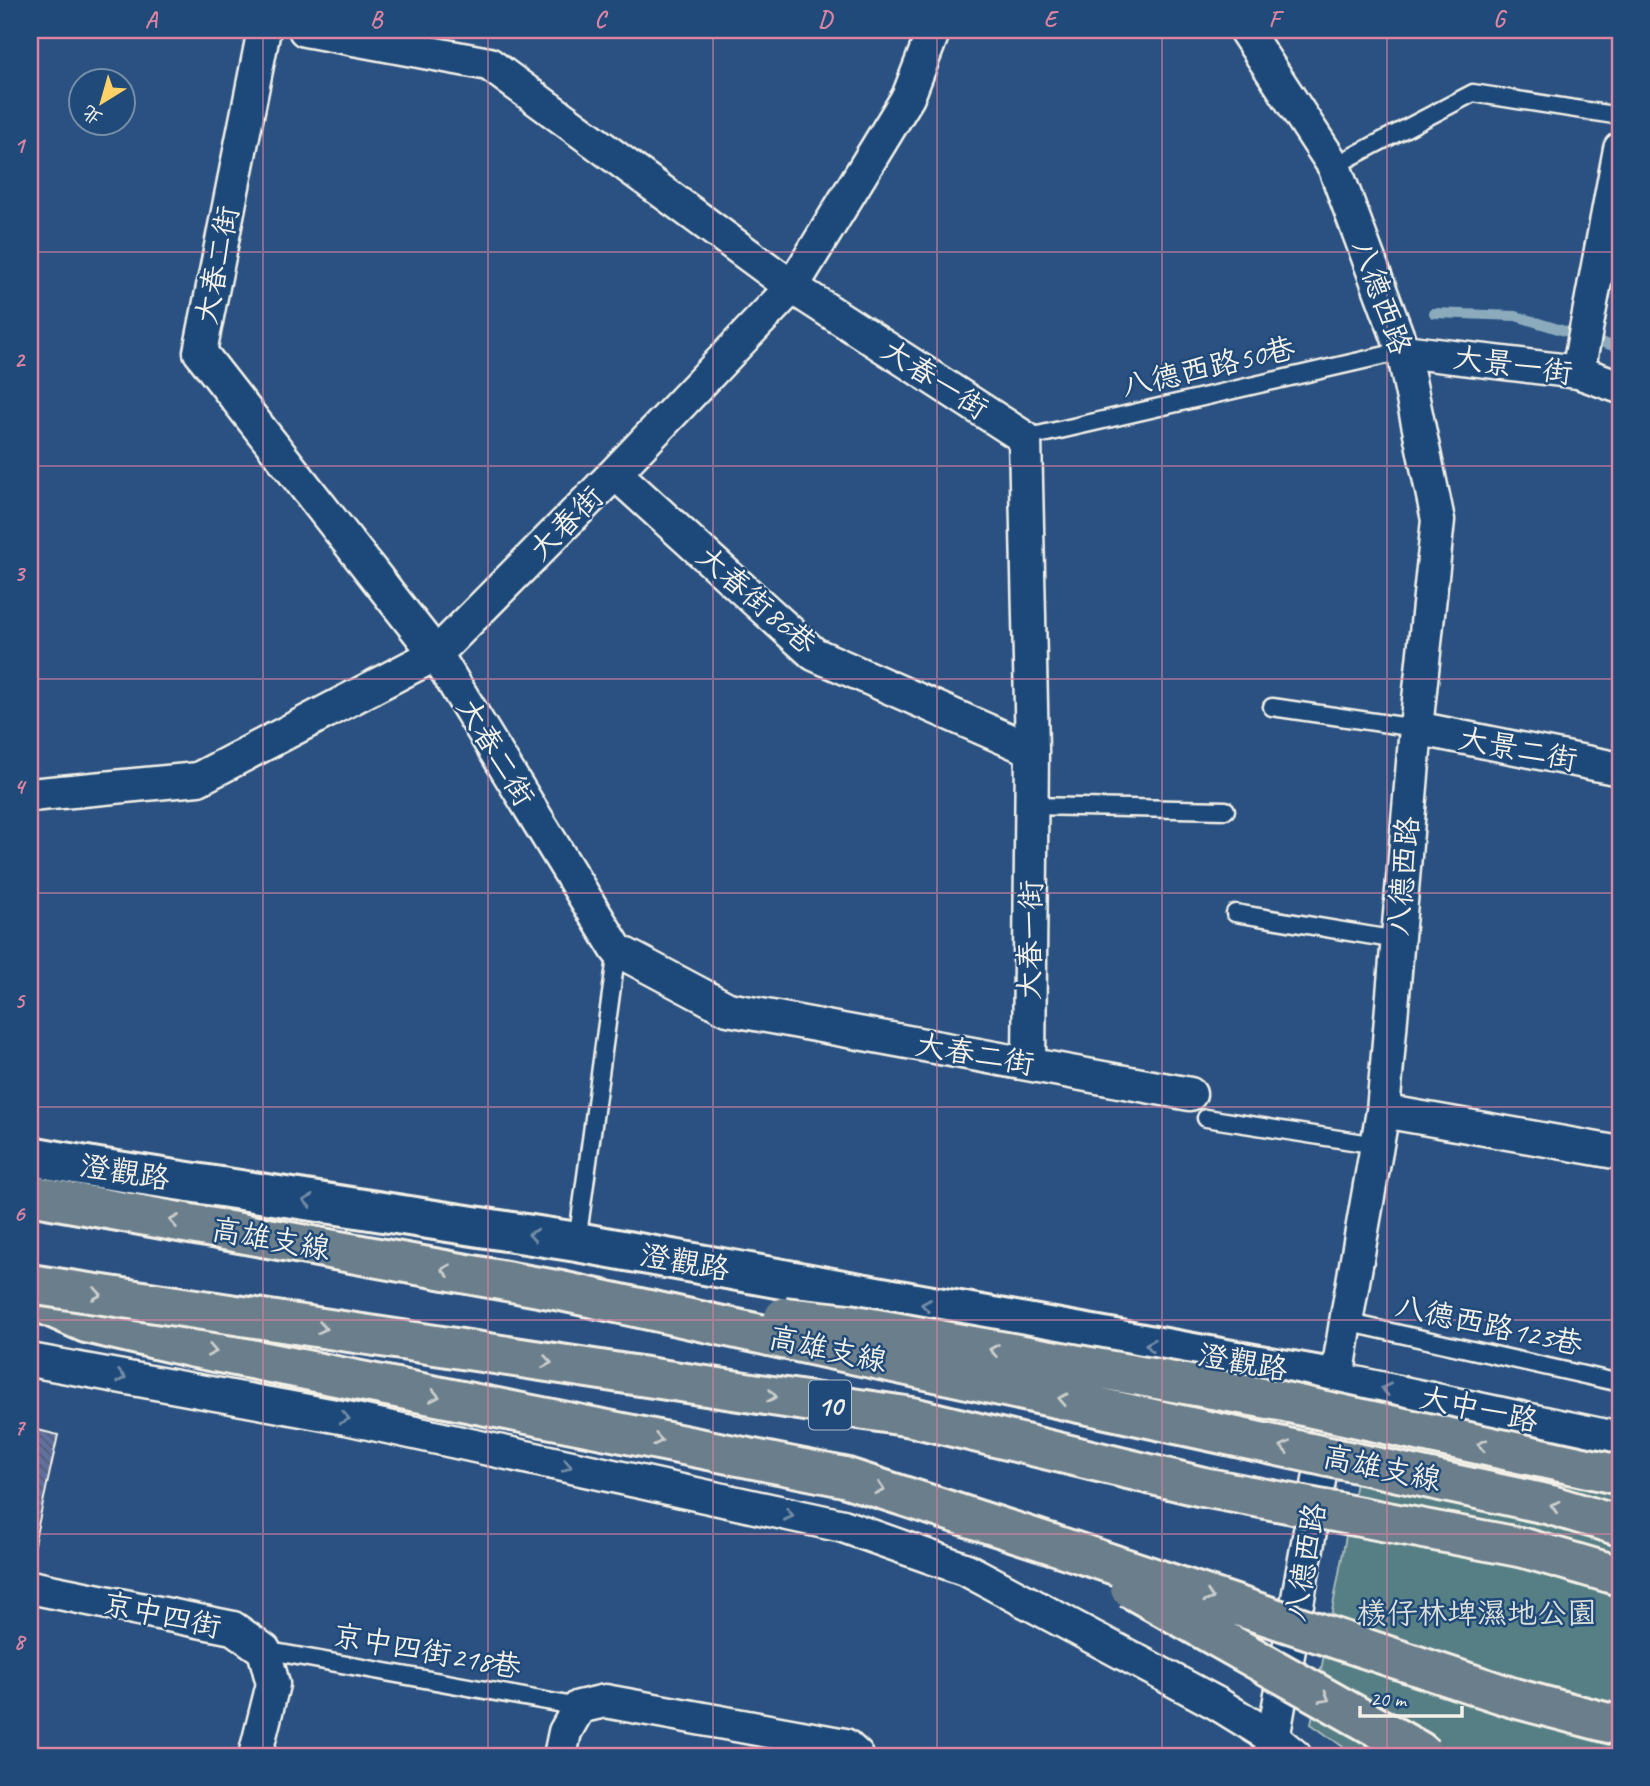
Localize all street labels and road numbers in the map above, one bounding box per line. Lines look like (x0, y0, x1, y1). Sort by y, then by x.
street label: 大春二街 (187, 202, 247, 328)
street label: 八德西路 (1344, 234, 1420, 360)
street label: 八德西路50巷 (1117, 329, 1299, 405)
street label: 大春一街 (874, 330, 996, 428)
street label: 大景一街 (1451, 338, 1575, 392)
street label: 大春街 (521, 478, 611, 568)
street label: 大春街86巷 (689, 537, 825, 663)
street label: 大春二街 (449, 691, 543, 813)
street label: 大景二街 (1455, 719, 1581, 779)
street label: 八德西路 (1379, 815, 1427, 937)
street label: 大春一街 (1010, 880, 1050, 1000)
street label: 大春二街 (913, 1025, 1037, 1083)
street label: 澄觀路 (78, 1146, 172, 1198)
street label: 高雄支線 (209, 1210, 333, 1268)
street label: 澄觀路 (637, 1235, 733, 1289)
street label: 八德西路123巷 (1392, 1287, 1586, 1363)
street label: 高雄支線 (765, 1318, 891, 1380)
street label: 澄觀路 (1195, 1335, 1291, 1389)
street label: 大中一路 (1416, 1378, 1542, 1440)
road number: 10 (809, 1380, 851, 1430)
street label: 高雄支線 (1319, 1437, 1445, 1499)
street label: 八德西路 (1276, 1500, 1334, 1624)
street label: 京中四街 (99, 1584, 225, 1646)
street label: 京中四街218巷 (330, 1616, 524, 1686)

